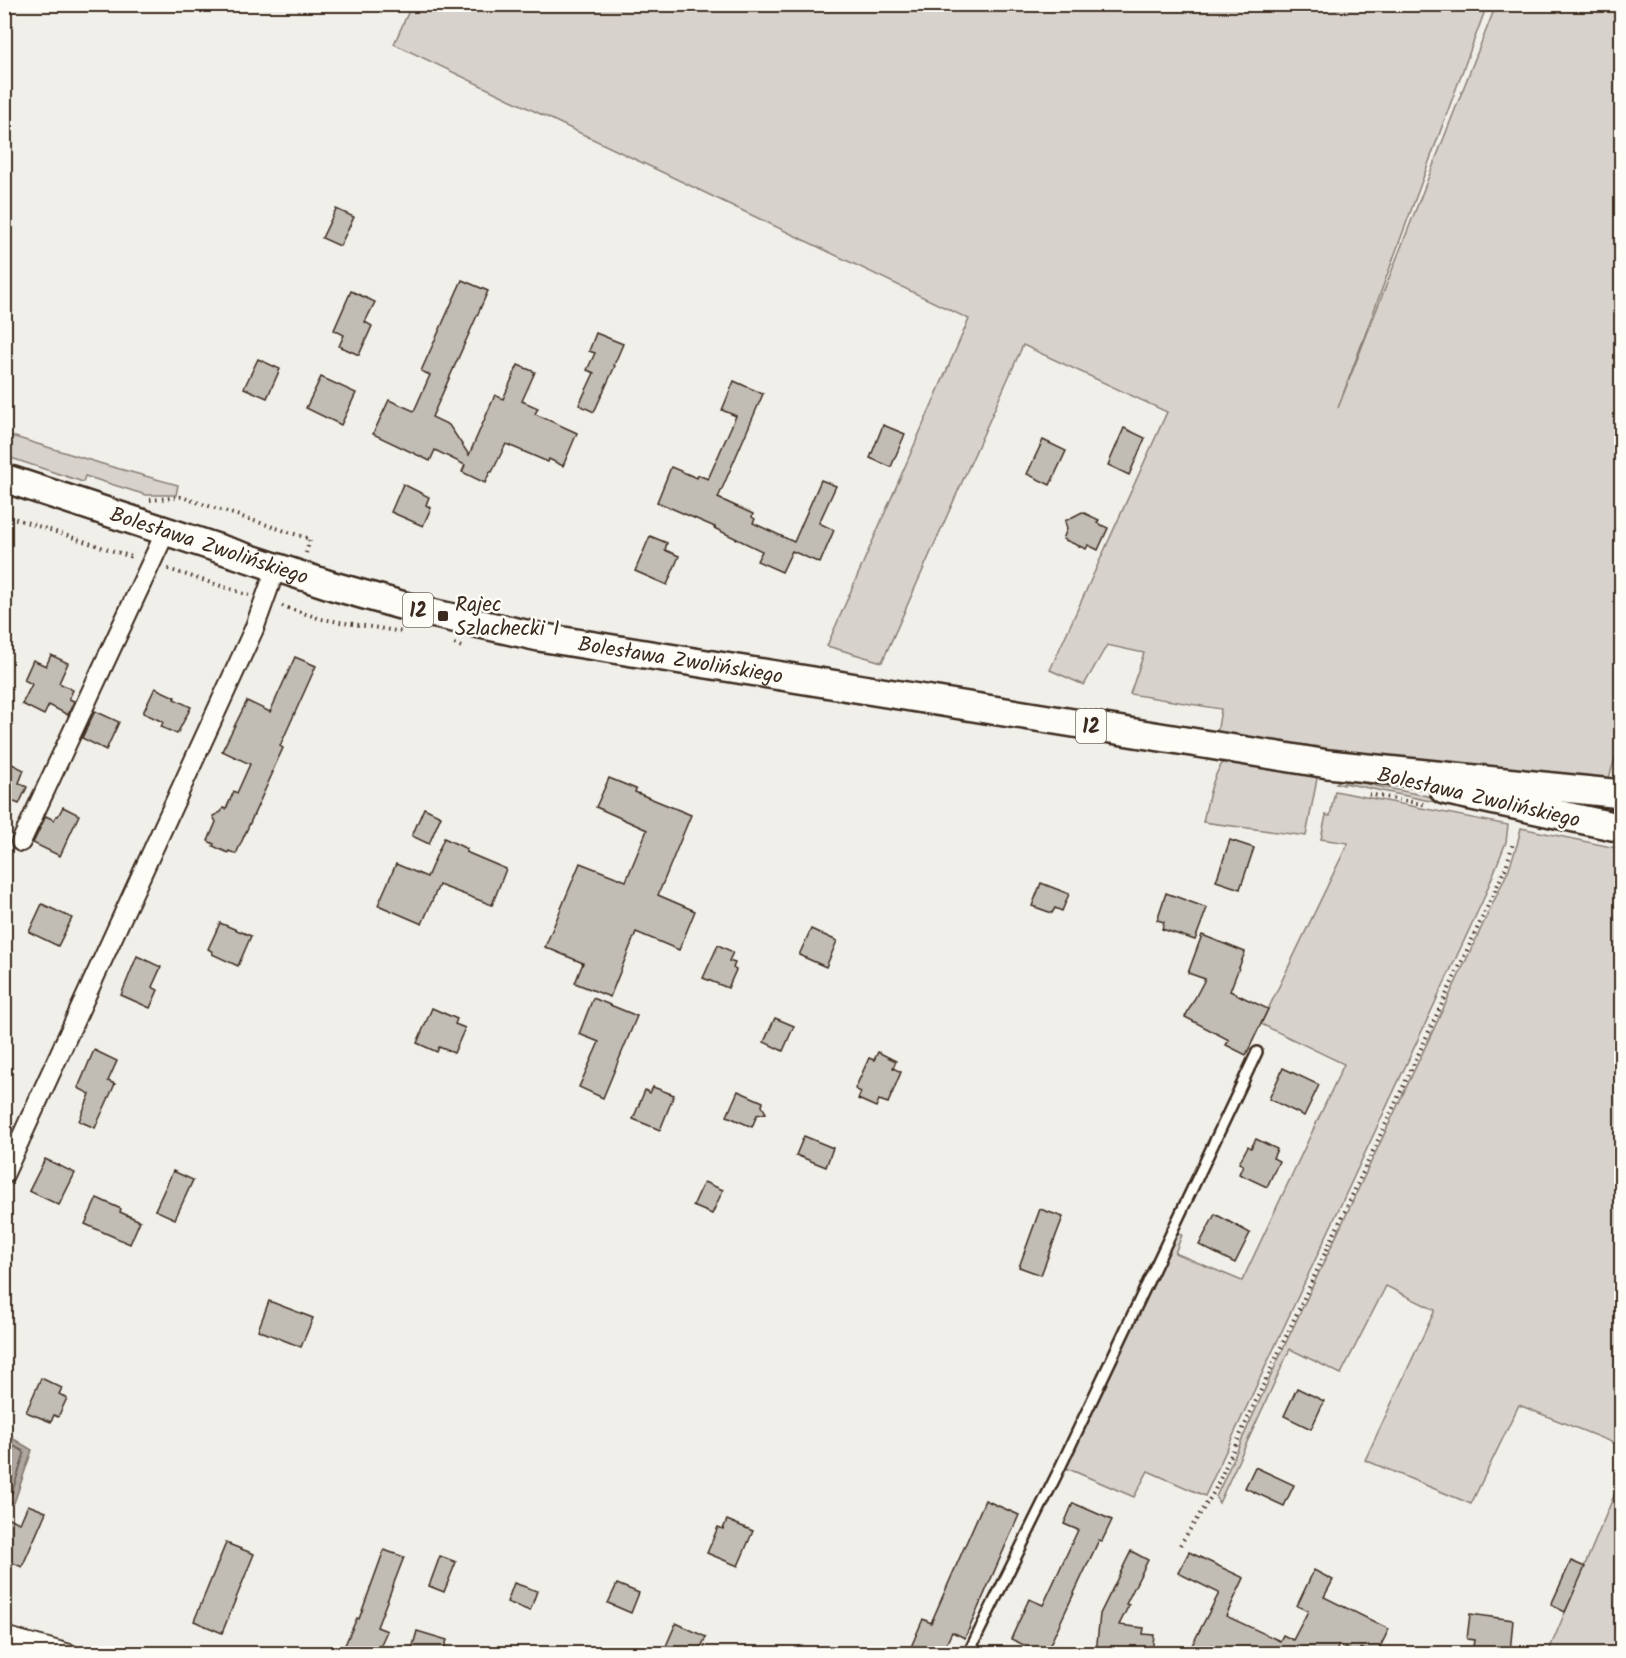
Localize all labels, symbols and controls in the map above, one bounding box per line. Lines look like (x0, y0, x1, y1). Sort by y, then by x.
street label: Bolesława Zwolińskiego (105, 499, 312, 595)
place label: Rajec Szlachecki I (455, 589, 560, 646)
road number: 12 (403, 593, 433, 627)
marker: Rajec Szlachecki I (436, 609, 450, 623)
street label: Bolesława Zwolińskiego (575, 629, 785, 694)
road number: 12 (1076, 709, 1106, 743)
street label: Bolesława Zwolińskiego (1374, 759, 1583, 838)

